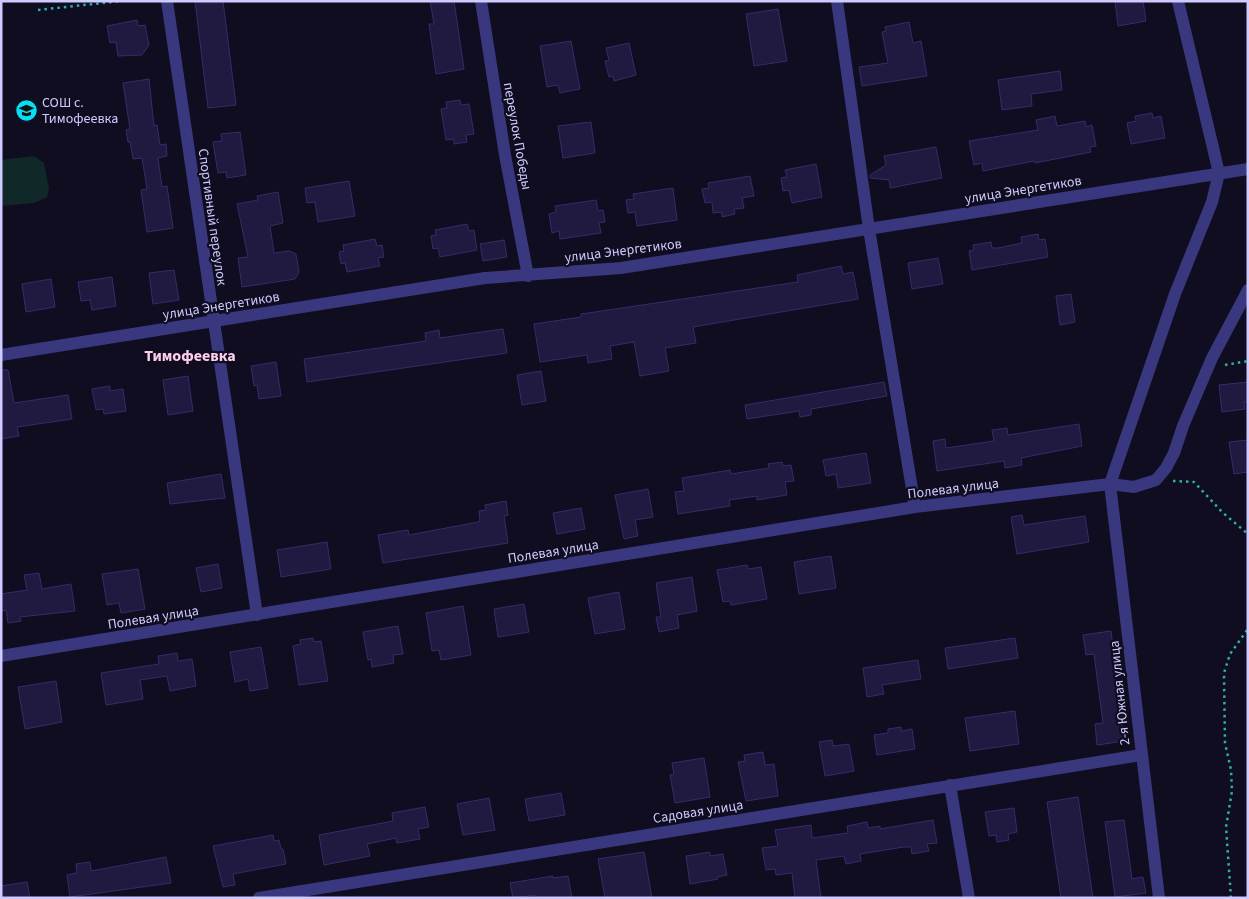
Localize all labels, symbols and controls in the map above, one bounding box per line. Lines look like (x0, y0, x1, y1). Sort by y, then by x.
street label: переулок Победы (498, 81, 536, 191)
place label: СОШ с. Тимофеевка (42, 93, 118, 129)
school or university icon: СОШ с. Тимофеевка (14, 98, 38, 122)
street label: Спортивный переулок (192, 147, 232, 287)
street label: улица Энергетиков (963, 171, 1083, 209)
street label: улица Энергетиков (563, 234, 683, 268)
street label: улица Энергетиков (161, 287, 281, 325)
district label: Тимофеевка (144, 345, 236, 367)
street label: Полевая улица (906, 473, 1000, 505)
street label: Полевая улица (506, 535, 600, 569)
street label: Полевая улица (106, 601, 200, 635)
street label: 2-я Южная улица (1105, 640, 1135, 746)
street label: Садовая улица (652, 795, 745, 829)

